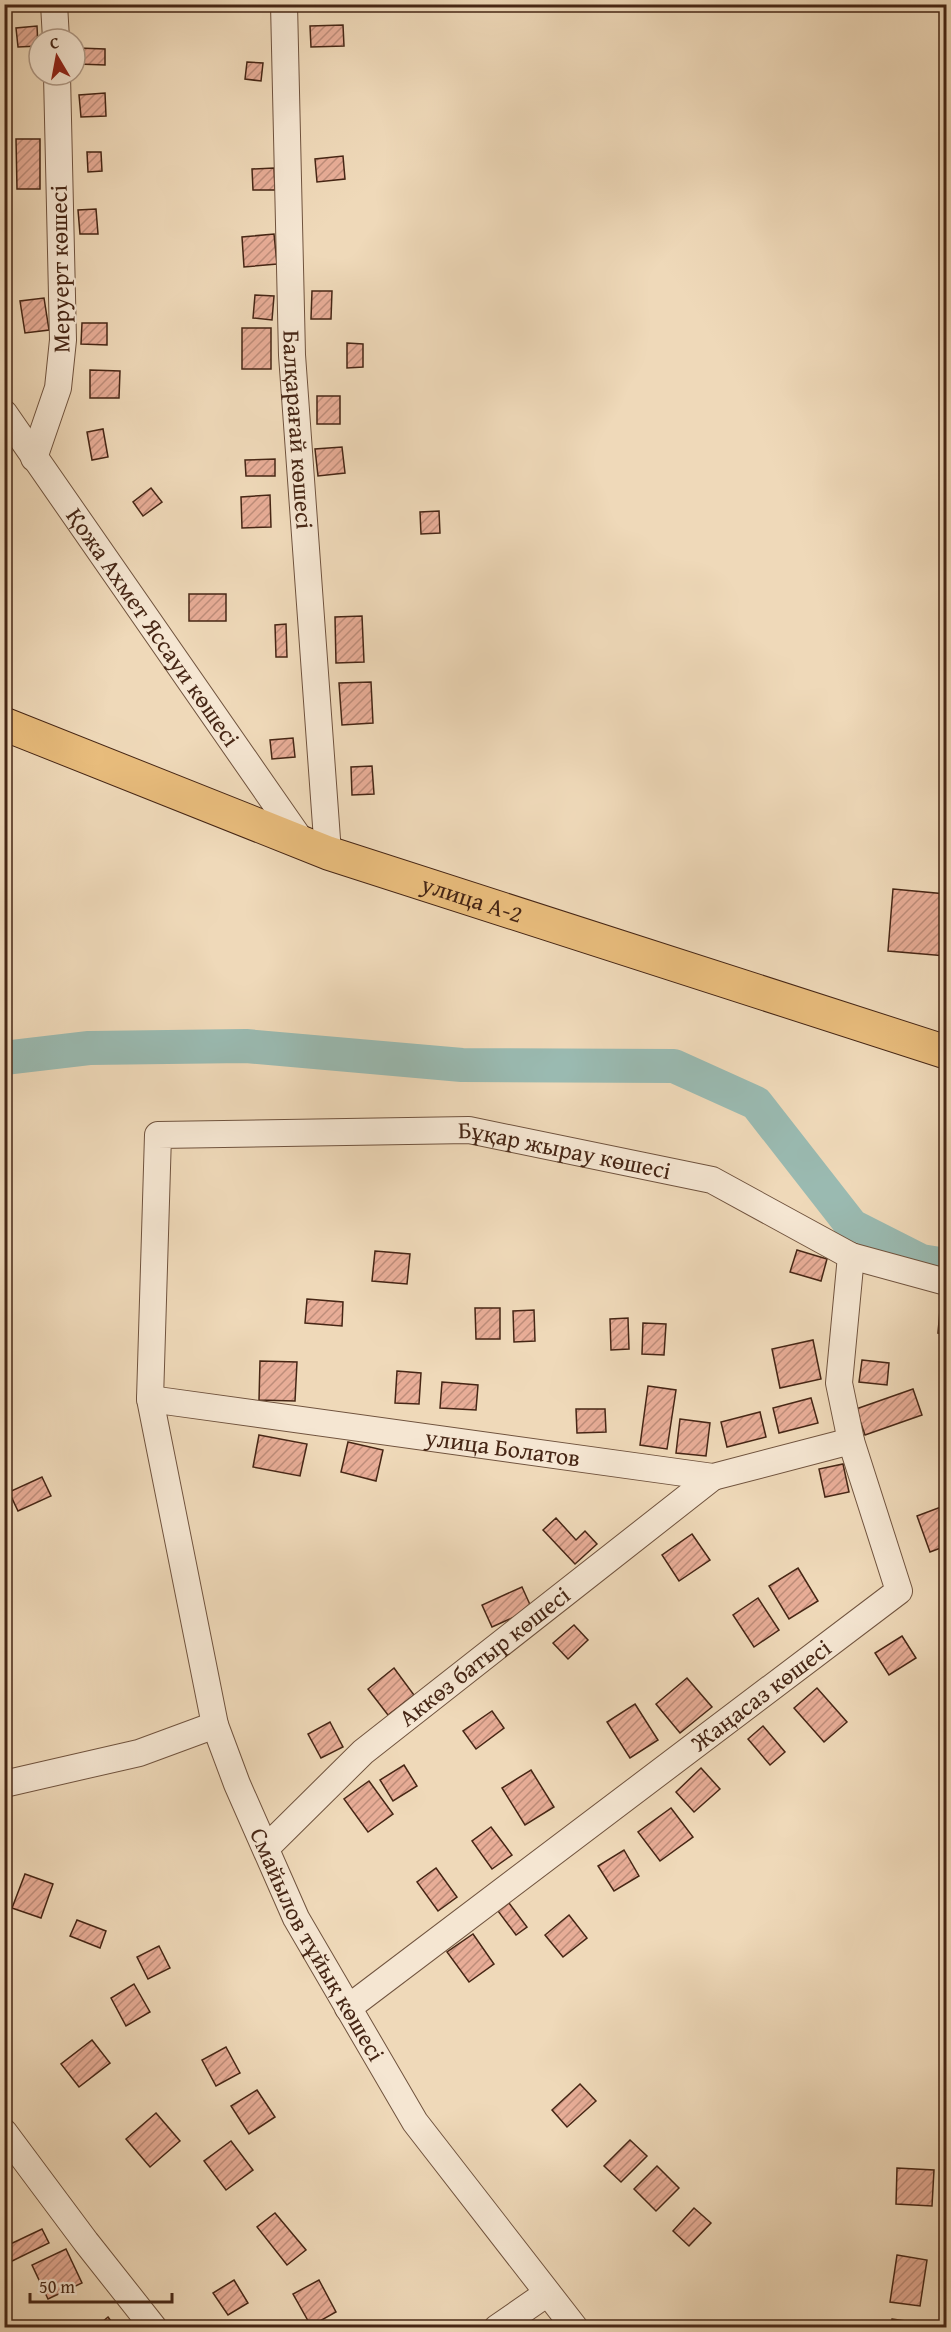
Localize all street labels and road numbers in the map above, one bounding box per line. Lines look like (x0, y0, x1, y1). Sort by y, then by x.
street label: Меруерт көшесі (41, 184, 78, 353)
street label: Балқарағай көшесі (274, 330, 323, 531)
street label: Қожа Ахмет Яссауи көшесі (58, 500, 249, 754)
street label: улица А-2 (416, 866, 527, 932)
street label: Бұқар жырау көшесі (458, 1112, 674, 1188)
street label: улица Болатов (422, 1419, 582, 1475)
street label: Аккөз батыр көшесі (391, 1577, 578, 1735)
street label: Жаңасаз көшесі (682, 1630, 838, 1760)
street label: Смайылов тұйық көшесі (241, 1822, 394, 2068)

